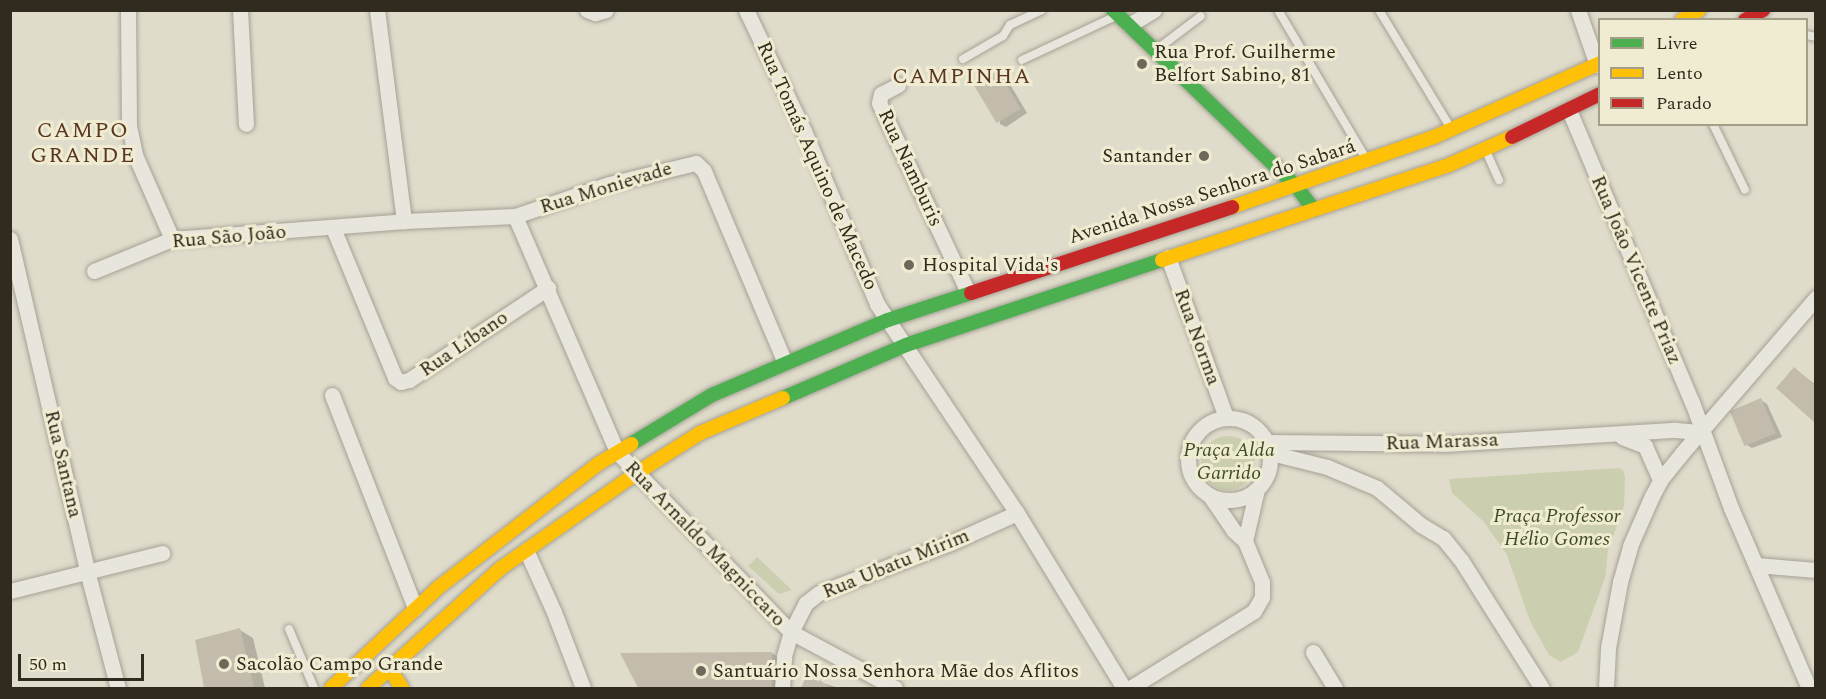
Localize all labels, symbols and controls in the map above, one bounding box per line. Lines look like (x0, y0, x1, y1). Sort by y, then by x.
legend (1598, 18, 1808, 126)
text: Livre (1656, 30, 1698, 57)
street label: Rua Tomás Aquino de Macedo (751, 38, 883, 294)
place label: Rua Prof. Guilherme Belfort Sabino, 81 (1154, 40, 1336, 87)
marker: Rua Prof. Guilherme Belfort Sabino, 81 (1135, 57, 1149, 71)
text: Lento (1656, 60, 1703, 87)
district label: CAMPINHA (892, 64, 1032, 90)
text: Parado (1656, 90, 1712, 117)
street label: Rua Namburis (872, 105, 948, 231)
district label: CAMPO GRANDE (30, 117, 136, 168)
street label: Avenida Nossa Senhora do Sabará (1066, 134, 1358, 250)
place label: Santander (1102, 144, 1192, 168)
marker: Santander (1197, 149, 1211, 163)
street label: Rua Monievade (537, 157, 675, 219)
street label: Rua João Vicente Priaz (1585, 172, 1687, 368)
street label: Rua São João (171, 220, 287, 254)
place label: Hospital Vida's (922, 253, 1059, 277)
marker: Hospital Vida's (900, 256, 918, 274)
street label: Rua Norma (1168, 286, 1226, 388)
street label: Rua Líbano (415, 306, 513, 382)
street label: Rua Santana (39, 408, 87, 520)
street label: Rua Marassa (1385, 428, 1499, 456)
park label: Praça Alda Garrido (1183, 439, 1275, 486)
street label: Rua Arnaldo Magniccaro (620, 456, 790, 632)
park label: Praça Professor Hélio Gomes (1493, 504, 1621, 551)
street label: Rua Ubatu Mirim (819, 524, 973, 604)
scale bar (21, 642, 147, 680)
text: 50 m (29, 651, 67, 678)
place label: Sacolão Campo Grande (236, 652, 443, 676)
marker: Sacolão Campo Grande (217, 657, 231, 671)
place label: Santuário Nossa Senhora Mãe dos Aflitos (713, 659, 1079, 683)
marker: Santuário Nossa Senhora Mãe dos Aflitos (694, 664, 708, 678)

